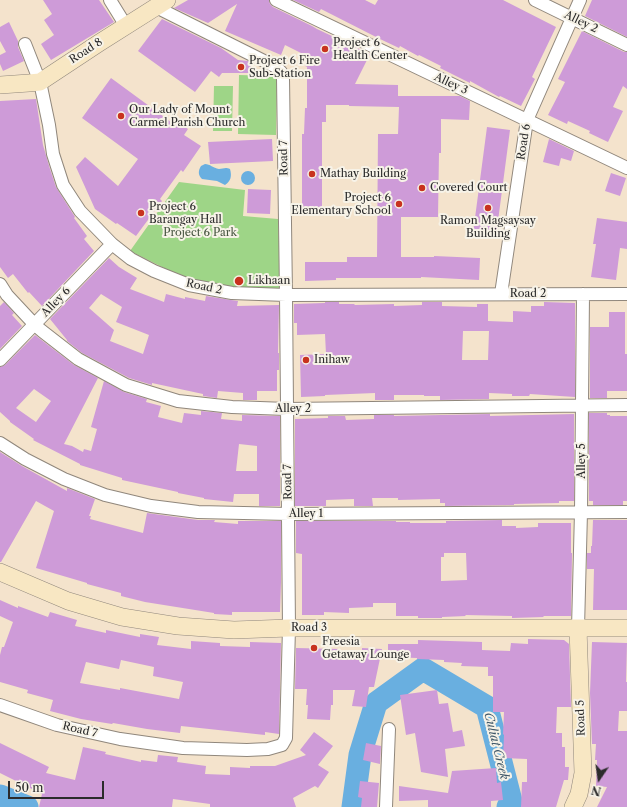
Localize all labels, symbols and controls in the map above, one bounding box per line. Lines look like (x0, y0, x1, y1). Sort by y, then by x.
street label: Alley 2 (562, 8, 600, 36)
street label: Road 8 (67, 35, 105, 67)
place label: Project 6 Health Center (333, 36, 407, 62)
marker: Project 6 Health Center (320, 44, 330, 54)
place label: Project 6 Fire Sub-Station (249, 54, 320, 80)
marker: Project 6 Fire Sub-Station (236, 62, 246, 72)
street label: Alley 3 (432, 70, 470, 98)
place label: Our Lady of Mount Carmel Parish Church (129, 103, 245, 129)
marker: Our Lady of Mount Carmel Parish Church (116, 111, 126, 121)
street label: Road 6 (515, 123, 533, 161)
street label: Road 7 (277, 140, 291, 176)
place label: Mathay Building (320, 167, 406, 181)
marker: Mathay Building (307, 169, 317, 179)
place label: Covered Court (430, 181, 508, 195)
marker: Covered Court (417, 183, 427, 193)
place label: Project 6 Elementary School (291, 191, 391, 217)
marker: Project 6 Elementary School (394, 199, 404, 209)
place label: Project 6 Barangay Hall (149, 200, 222, 226)
marker: Ramon Magsaysay Building (483, 203, 493, 213)
marker: Project 6 Barangay Hall (136, 208, 146, 218)
place label: Ramon Magsaysay Building (440, 214, 536, 240)
park label: Project 6 Park (163, 226, 237, 240)
place label: Likhaan (248, 274, 290, 288)
marker: Likhaan (233, 275, 245, 287)
street label: Road 2 (185, 277, 223, 297)
street label: Alley 6 (39, 284, 73, 320)
street label: Road 2 (510, 287, 546, 301)
place label: Inihaw (314, 353, 350, 367)
marker: Inihaw (301, 355, 311, 365)
street label: Alley 2 (275, 402, 311, 416)
street label: Alley 5 (575, 443, 589, 479)
street label: Road 7 (281, 464, 295, 500)
street label: Alley 1 (289, 507, 323, 521)
street label: Road 3 (291, 621, 327, 635)
place label: Freesia Getaway Lounge (322, 635, 409, 661)
marker: Freesia Getaway Lounge (309, 643, 319, 653)
street label: Road 5 (574, 700, 588, 736)
water label: Culiat Creek (481, 711, 511, 781)
street label: Road 7 (61, 720, 99, 740)
north arrow (579, 759, 619, 799)
scale bar (10, 773, 106, 799)
text: 50 m (15, 780, 44, 795)
text: N (590, 783, 603, 799)

